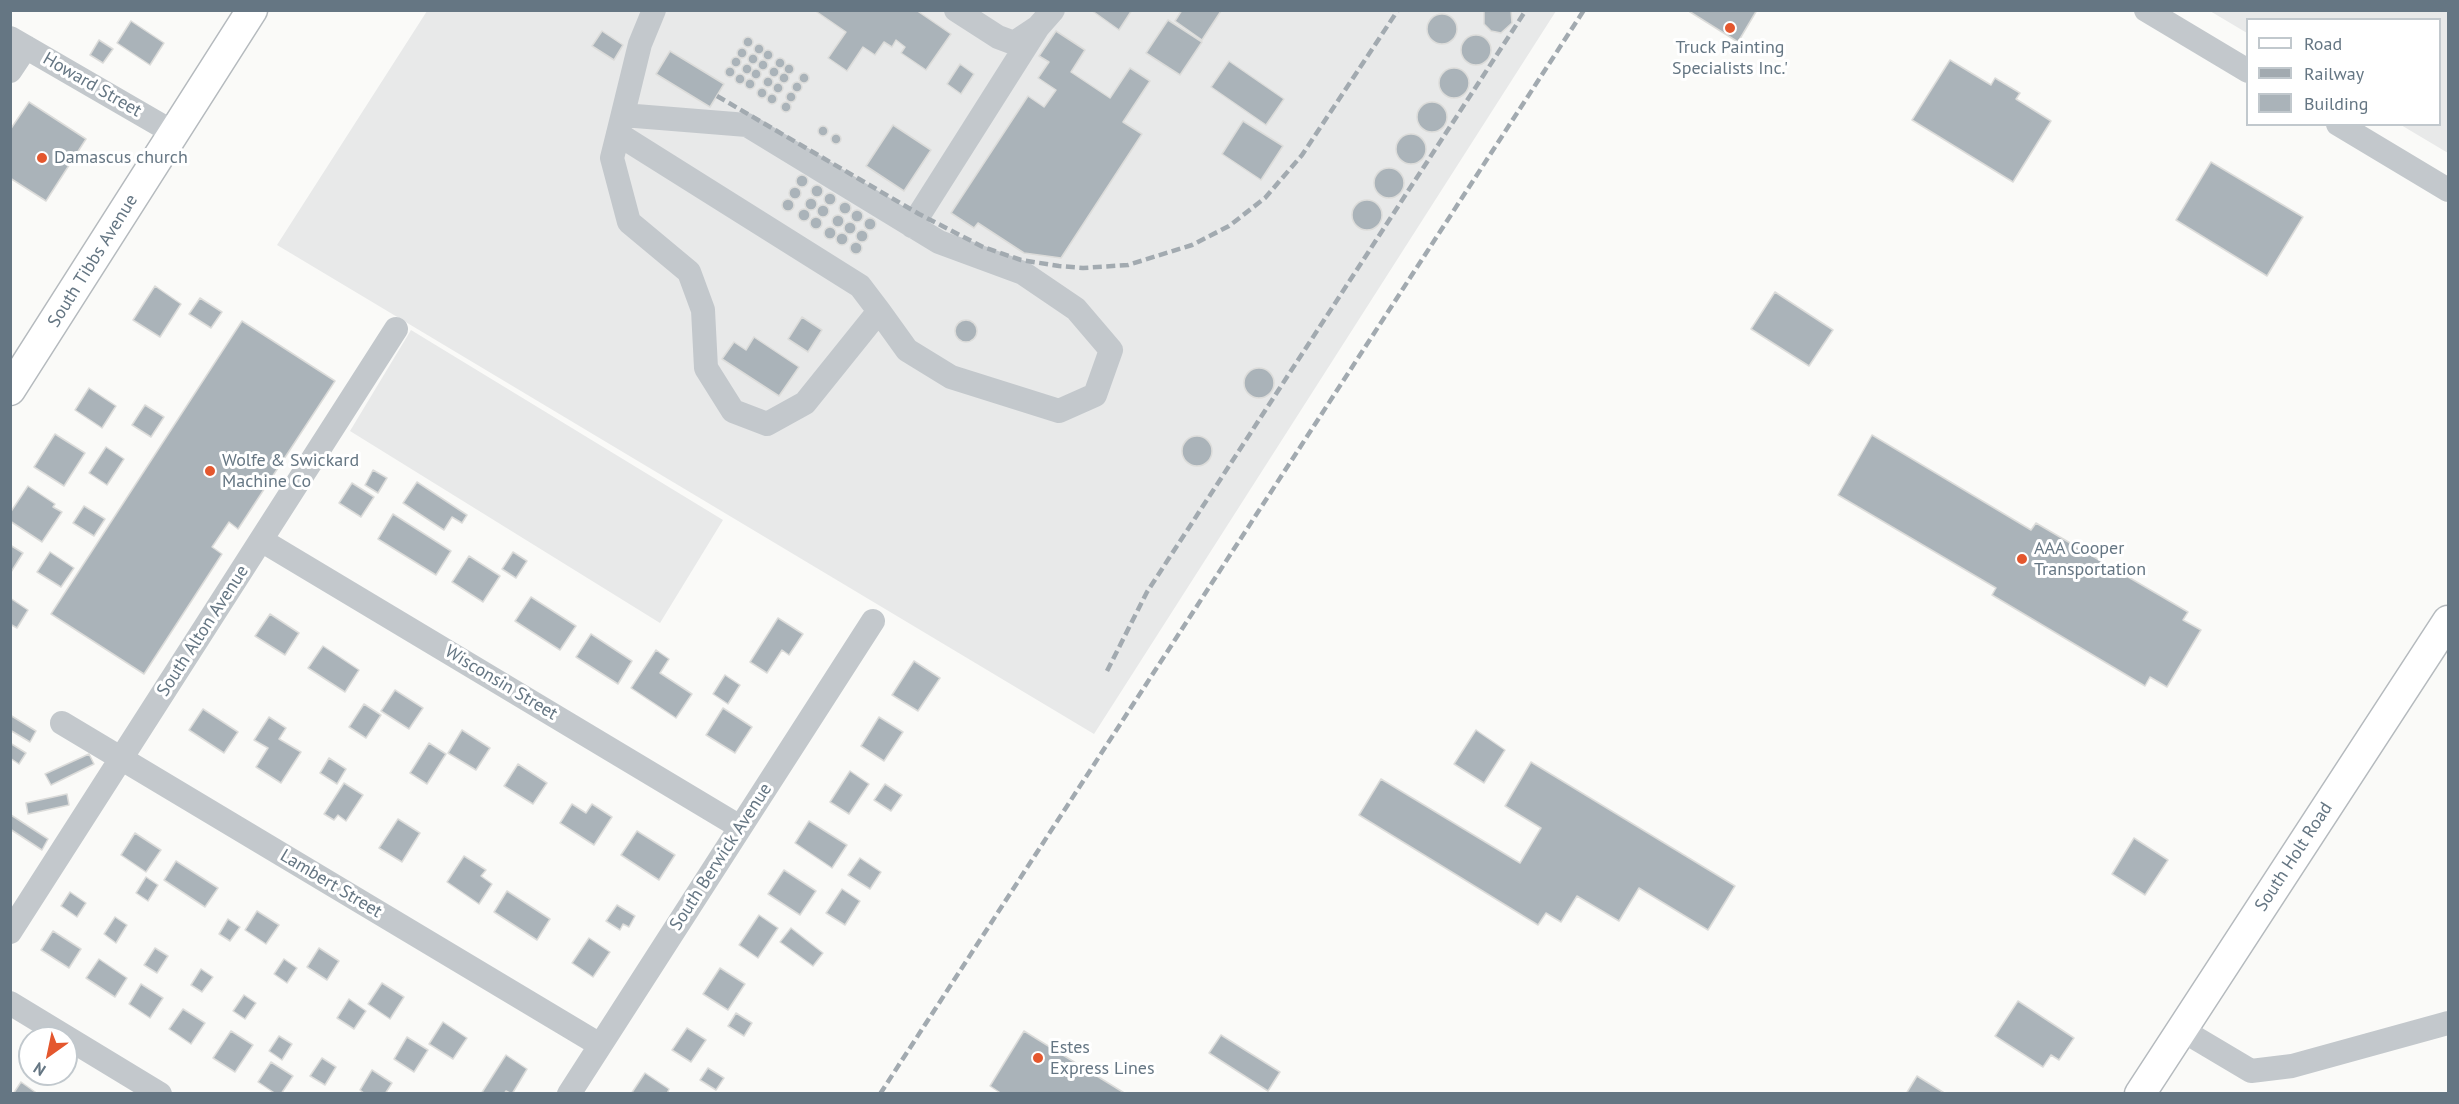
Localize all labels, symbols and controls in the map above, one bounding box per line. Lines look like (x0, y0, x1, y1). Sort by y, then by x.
legend (2246, 18, 2441, 126)
marker: Truck Painting Specialists Inc.' (1723, 21, 1737, 35)
text: Road (2304, 32, 2342, 55)
place label: Truck Painting Specialists Inc.' (1672, 37, 1788, 80)
street label: Howard Street (39, 48, 145, 122)
text: Railway (2304, 62, 2364, 85)
text: Building (2304, 92, 2368, 115)
place label: Damascus church (54, 147, 188, 169)
marker: Damascus church (35, 151, 49, 165)
street label: South Tibbs Avenue (43, 191, 143, 331)
place label: Wolfe & Swickard Machine Co (222, 450, 359, 492)
marker: Wolfe & Swickard Machine Co (203, 464, 217, 478)
place label: AAA Cooper Transportation (2034, 538, 2146, 580)
marker: AAA Cooper Transportation (2015, 552, 2029, 566)
street label: South Alton Avenue (153, 561, 253, 701)
street label: Wisconsin Street (441, 641, 561, 725)
street label: South Berwick Avenue (665, 779, 777, 935)
street label: South Holt Road (2251, 798, 2337, 916)
street label: Lambert Street (276, 845, 386, 923)
north arrow (18, 1026, 78, 1086)
place label: Estes Express Lines (1050, 1037, 1155, 1080)
marker: Estes Express Lines (1031, 1051, 1045, 1065)
text: N (29, 1058, 49, 1081)

